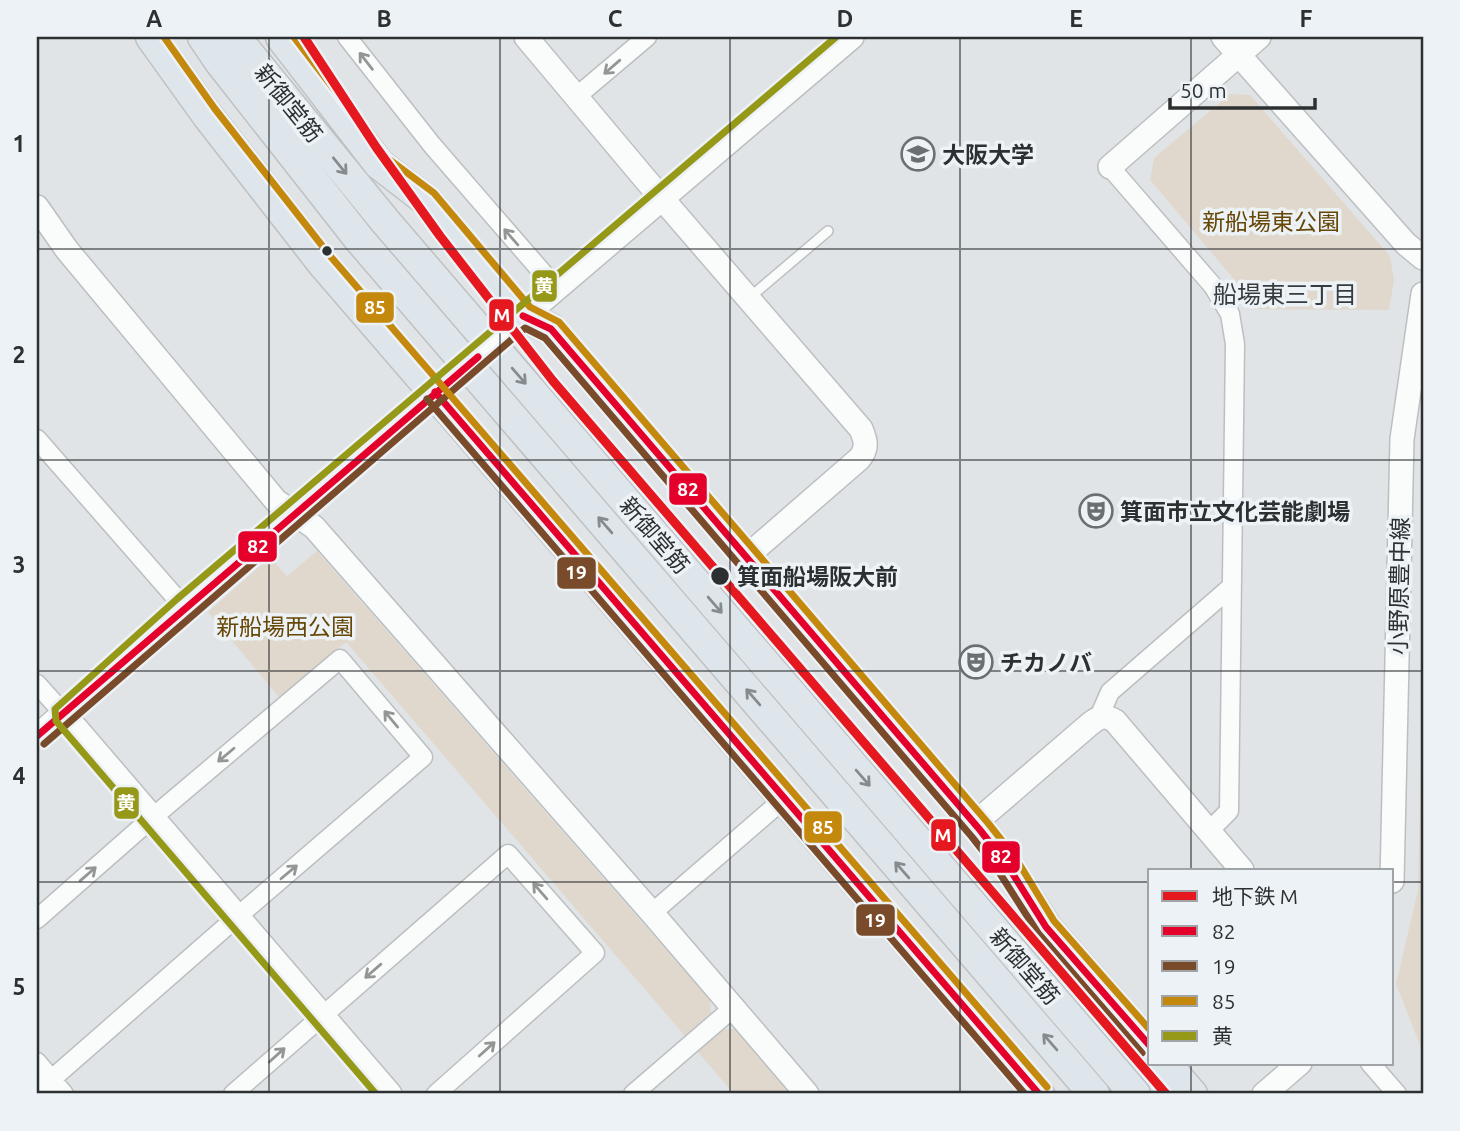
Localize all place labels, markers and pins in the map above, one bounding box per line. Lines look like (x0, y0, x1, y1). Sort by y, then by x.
school or university icon: 大阪大学 (899, 135, 937, 173)
place label: 大阪大学 (942, 142, 1034, 167)
unlabelled marker (320, 244, 334, 258)
theatre icon: 箕面市立文化芸能劇場 (1077, 492, 1115, 530)
place label: 箕面市立文化芸能劇場 (1120, 499, 1350, 524)
place label: 箕面船場阪大前 (737, 564, 898, 589)
marker: 箕面船場阪大前 (709, 565, 731, 587)
theatre icon: チカノバ (957, 643, 995, 681)
place label: チカノバ (1000, 650, 1092, 675)

